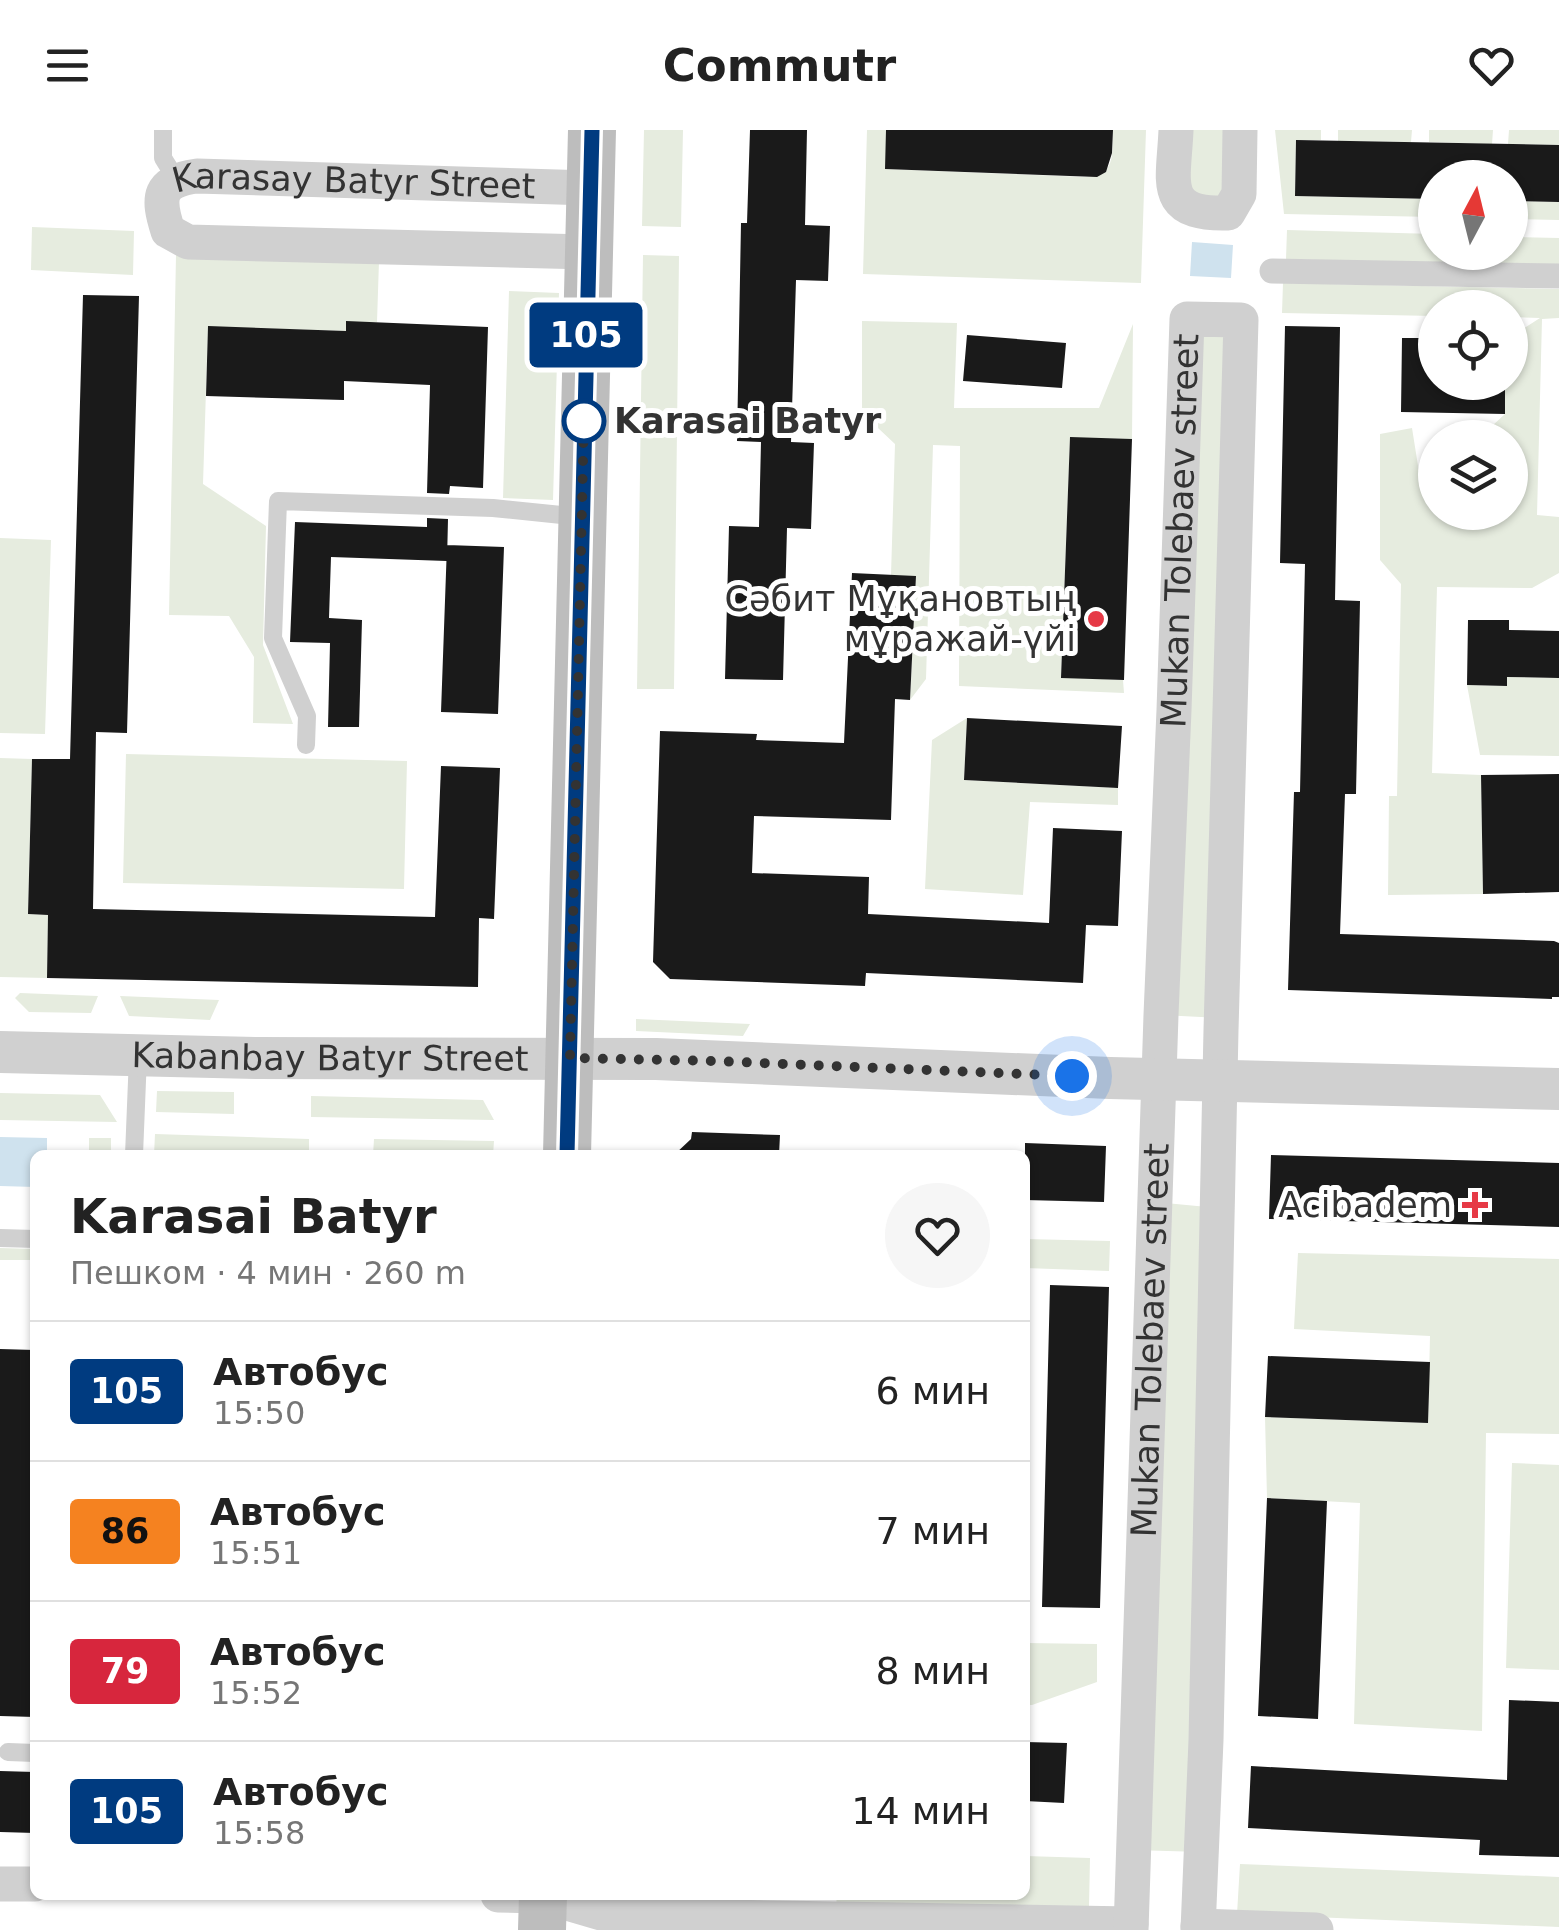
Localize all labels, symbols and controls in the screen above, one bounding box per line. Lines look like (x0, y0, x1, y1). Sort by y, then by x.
icon: menu (40, 38, 95, 93)
icon: heart (1464, 38, 1519, 93)
text: Commutr (663, 39, 896, 92)
street label: Karasay Batyr Street (168, 156, 536, 206)
north arrow (1418, 160, 1528, 270)
map controls (1418, 160, 1528, 530)
button: locate (1418, 290, 1528, 400)
line badge: 105 (528, 302, 644, 368)
text: 105 (549, 315, 623, 355)
street label: Mukan Tolebaev street (1153, 333, 1206, 729)
marker: Karasai Batyr (563, 400, 605, 442)
place label: Karasai Batyr (614, 401, 882, 441)
button: layers (1418, 420, 1528, 530)
place label: Сәбит Мұқановтың мұражай-үйі (725, 579, 1076, 659)
marker: Сәбит Мұқановтың мұражай-үйі (1085, 608, 1107, 630)
street label: Kabanbay Batyr Street (131, 1035, 529, 1079)
your location (1047, 1051, 1097, 1101)
street label: Mukan Tolebaev street (1124, 1143, 1177, 1538)
button: heart (885, 1183, 990, 1288)
place label: Acibadem (1278, 1185, 1452, 1225)
text: Karasai Batyr (70, 1188, 437, 1244)
marker: Acibadem (1462, 1192, 1488, 1218)
text: Пешком · 4 мин · 260 m (70, 1254, 466, 1292)
text: Автобус (213, 1350, 388, 1394)
text: 6 мин (876, 1369, 990, 1413)
text: 105 (90, 1371, 163, 1411)
text: 15:50 (213, 1394, 305, 1432)
text: Автобус (210, 1490, 385, 1534)
text: 7 мин (876, 1509, 990, 1553)
text: 86 (101, 1511, 149, 1551)
text: 15:51 (210, 1534, 302, 1572)
text: Автобус (210, 1630, 385, 1674)
text: 8 мин (876, 1649, 990, 1693)
text: 79 (101, 1651, 149, 1691)
text: 15:52 (210, 1674, 302, 1712)
text: Автобус (213, 1770, 388, 1814)
text: 14 мин (851, 1789, 990, 1833)
text: 105 (90, 1791, 163, 1831)
text: 15:58 (213, 1814, 305, 1852)

